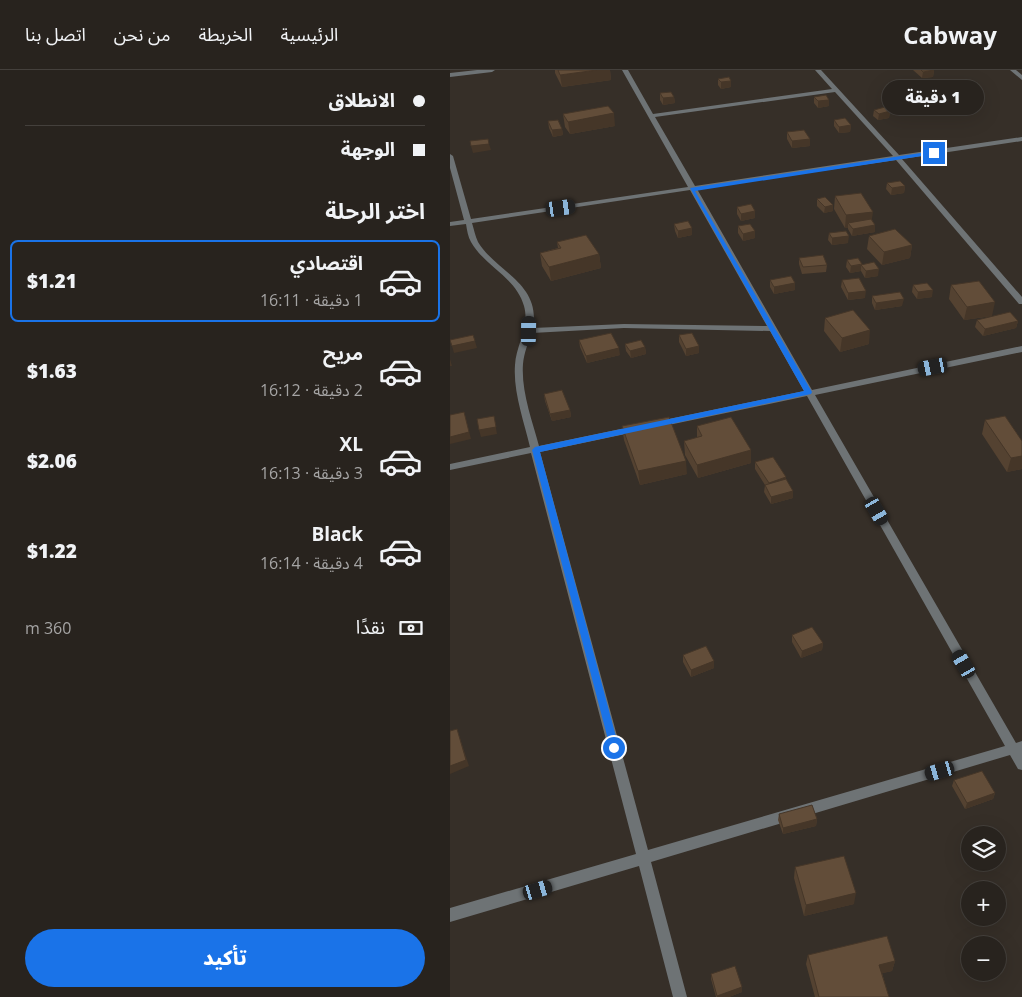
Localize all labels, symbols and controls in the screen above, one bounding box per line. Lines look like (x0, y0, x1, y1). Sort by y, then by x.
text: Cabway (903, 18, 997, 51)
text: اتصل بنا (25, 22, 86, 46)
text: من نحن (114, 22, 171, 46)
text: الخريطة (199, 22, 252, 46)
text: الرئيسية (280, 22, 338, 46)
callout: 1 دقيقة (883, 81, 985, 116)
text: 1 دقيقة (905, 86, 961, 108)
text: الانطلاق (329, 87, 395, 113)
text: الوجهة (341, 136, 395, 162)
route end (923, 142, 945, 164)
text: اختر الرحلة (325, 195, 425, 225)
car (545, 198, 576, 218)
text: اقتصادي (290, 250, 363, 276)
icon: car (378, 259, 423, 304)
text: $1.21 (27, 268, 77, 294)
text: 1 دقيقة · 16:11 (260, 289, 363, 311)
car (521, 316, 536, 346)
text: مريح (323, 340, 363, 366)
icon: car (378, 349, 423, 394)
car (916, 357, 949, 377)
text: $1.63 (27, 358, 77, 384)
text: 2 دقيقة · 16:12 (260, 379, 363, 401)
text: XL (340, 431, 363, 457)
icon: car (378, 439, 423, 484)
text: $2.06 (27, 448, 77, 474)
text: 3 دقيقة · 16:13 (260, 462, 363, 484)
car (863, 494, 890, 528)
text: Black (311, 521, 363, 547)
icon: car (378, 529, 423, 574)
text: $1.22 (27, 538, 77, 564)
text: 4 دقيقة · 16:14 (260, 552, 363, 574)
text: نقدًا (356, 614, 385, 640)
icon: cash (397, 614, 425, 642)
text: 360 m (25, 617, 71, 639)
car (950, 647, 977, 681)
route start (603, 737, 625, 759)
car (923, 760, 956, 782)
map controls (961, 826, 1006, 981)
button: layers (961, 826, 1006, 871)
car (521, 879, 554, 901)
button: + (961, 881, 1006, 926)
button: تأكيد (25, 929, 425, 987)
button: − (961, 936, 1006, 981)

